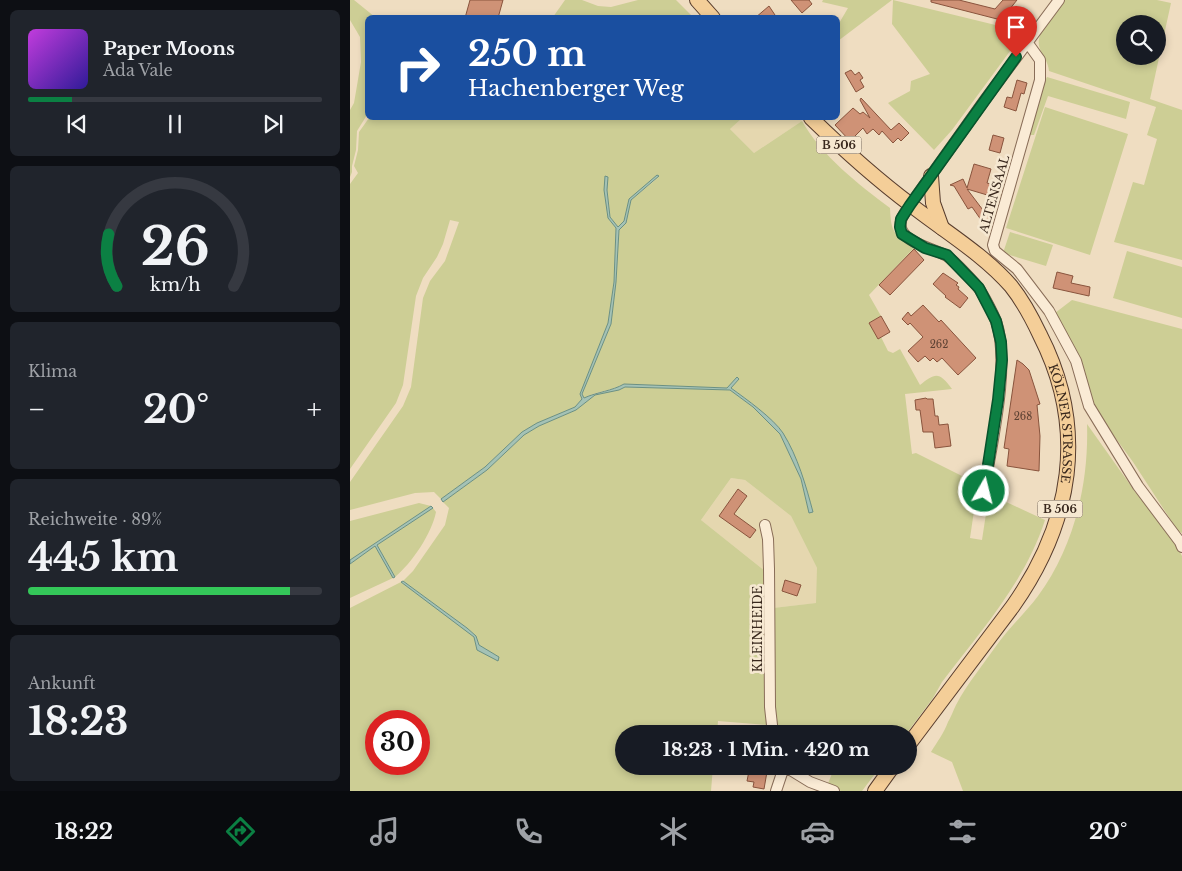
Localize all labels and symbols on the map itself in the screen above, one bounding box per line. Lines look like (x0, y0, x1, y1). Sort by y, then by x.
pin (995, 6, 1037, 57)
road number: B 506 (816, 136, 862, 154)
street label: ALTENSAAL (975, 153, 1012, 236)
house number: 262 (930, 338, 948, 351)
street label: KÖLNER STRASSE (1046, 362, 1076, 485)
house number: 268 (1014, 410, 1032, 423)
position arrow (957, 464, 1009, 516)
road number: B 506 (1038, 500, 1082, 518)
street label: KLEINHEIDE (750, 585, 765, 672)
speed limit sign: 30 (365, 710, 430, 775)

